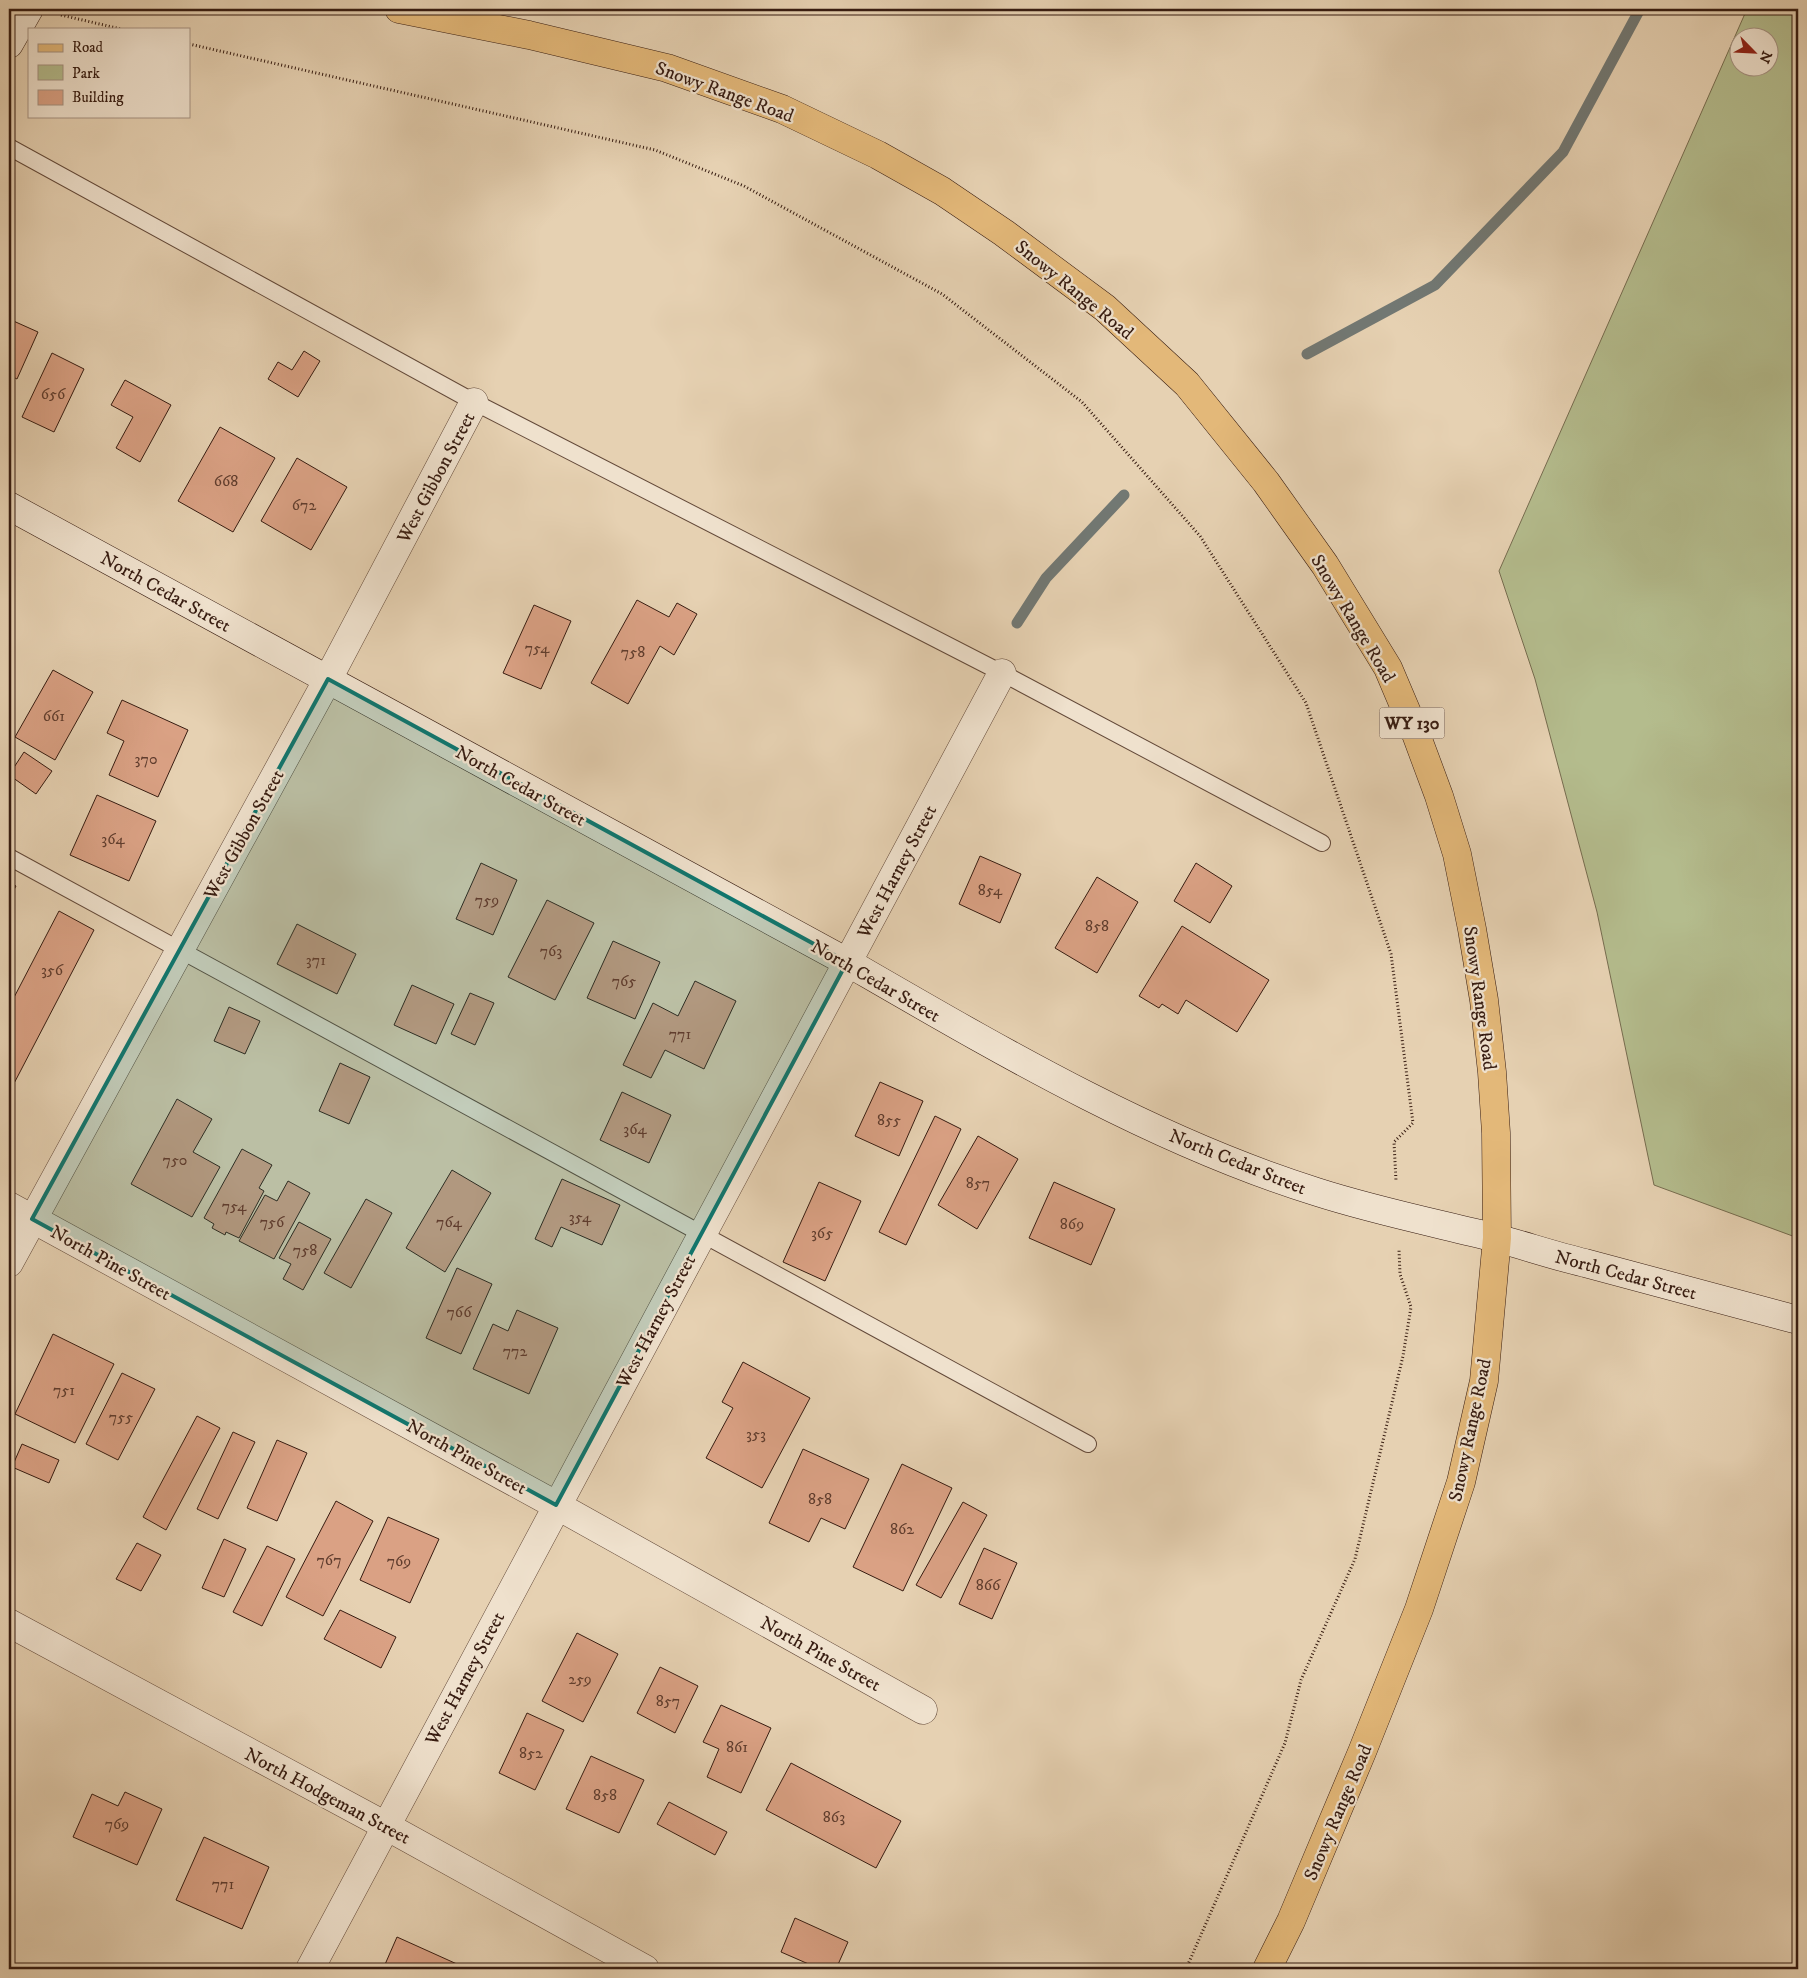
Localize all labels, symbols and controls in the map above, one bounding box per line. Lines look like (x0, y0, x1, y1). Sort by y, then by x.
legend (28, 28, 190, 118)
north arrow (1730, 28, 1780, 78)
text: Road (72, 38, 104, 57)
text: N (1754, 48, 1776, 66)
street label: Snowy Range Road (652, 57, 797, 128)
text: Park (72, 64, 101, 83)
text: Building (72, 88, 124, 107)
street label: Snowy Range Road (1010, 235, 1138, 345)
house number: 656 (41, 384, 66, 404)
street label: West Gibbon Street (392, 408, 481, 548)
house number: 668 (214, 471, 238, 491)
house number: 672 (292, 495, 316, 515)
street label: North Cedar Street (96, 547, 235, 638)
street label: Snowy Range Road (1305, 551, 1400, 687)
house number: 754 (525, 638, 550, 658)
house number: 758 (621, 642, 645, 662)
house number: 661 (43, 706, 65, 726)
road number: WY 130 (1380, 708, 1444, 738)
street label: North Cedar Street (451, 741, 590, 832)
house number: 370 (134, 749, 158, 769)
street label: West Gibbon Street (199, 766, 290, 905)
street label: West Harney Street (852, 801, 942, 943)
house number: 364 (101, 829, 126, 849)
house number: 854 (978, 880, 1003, 900)
house number: 759 (475, 890, 499, 910)
house number: 858 (1085, 916, 1109, 936)
street label: Snowy Range Road (1458, 925, 1501, 1072)
street label: North Cedar Street (806, 935, 944, 1028)
house number: 763 (540, 941, 562, 961)
house number: 371 (306, 950, 326, 970)
house number: 356 (41, 960, 64, 980)
house number: 765 (612, 971, 636, 991)
house number: 771 (669, 1024, 691, 1044)
house number: 855 (877, 1110, 901, 1130)
house number: 364 (623, 1119, 648, 1139)
street label: North Cedar Street (1166, 1124, 1309, 1200)
house number: 750 (163, 1150, 187, 1170)
house number: 857 (966, 1173, 990, 1193)
house number: 754 (222, 1196, 247, 1216)
house number: 354 (569, 1207, 592, 1227)
house number: 756 (260, 1212, 285, 1232)
house number: 764 (436, 1212, 463, 1232)
house number: 869 (1060, 1214, 1084, 1234)
street label: North Pine Street (46, 1221, 175, 1306)
house number: 365 (811, 1223, 833, 1243)
house number: 758 (293, 1240, 317, 1260)
street label: North Cedar Street (1552, 1245, 1699, 1305)
street label: West Harney Street (611, 1251, 701, 1393)
house number: 766 (446, 1302, 472, 1322)
house number: 772 (503, 1341, 528, 1361)
street label: Snowy Range Road (1444, 1356, 1497, 1504)
house number: 751 (53, 1380, 75, 1400)
house number: 755 (109, 1407, 133, 1427)
street label: North Pine Street (402, 1415, 531, 1500)
house number: 353 (746, 1424, 766, 1444)
house number: 858 (808, 1489, 832, 1509)
house number: 862 (890, 1519, 914, 1539)
house number: 767 (316, 1550, 342, 1570)
house number: 769 (387, 1551, 411, 1571)
house number: 866 (976, 1575, 1001, 1595)
street label: West Harney Street (420, 1608, 510, 1750)
street label: North Pine Street (756, 1612, 885, 1697)
house number: 259 (568, 1669, 592, 1689)
house number: 857 (656, 1691, 680, 1711)
house number: 861 (726, 1737, 748, 1757)
street label: Snowy Range Road (1299, 1741, 1378, 1884)
street label: North Hodgeman Street (241, 1743, 414, 1850)
house number: 852 (519, 1743, 543, 1763)
house number: 858 (593, 1785, 617, 1805)
house number: 863 (823, 1807, 845, 1827)
house number: 769 (105, 1814, 129, 1834)
house number: 771 (212, 1874, 234, 1894)

